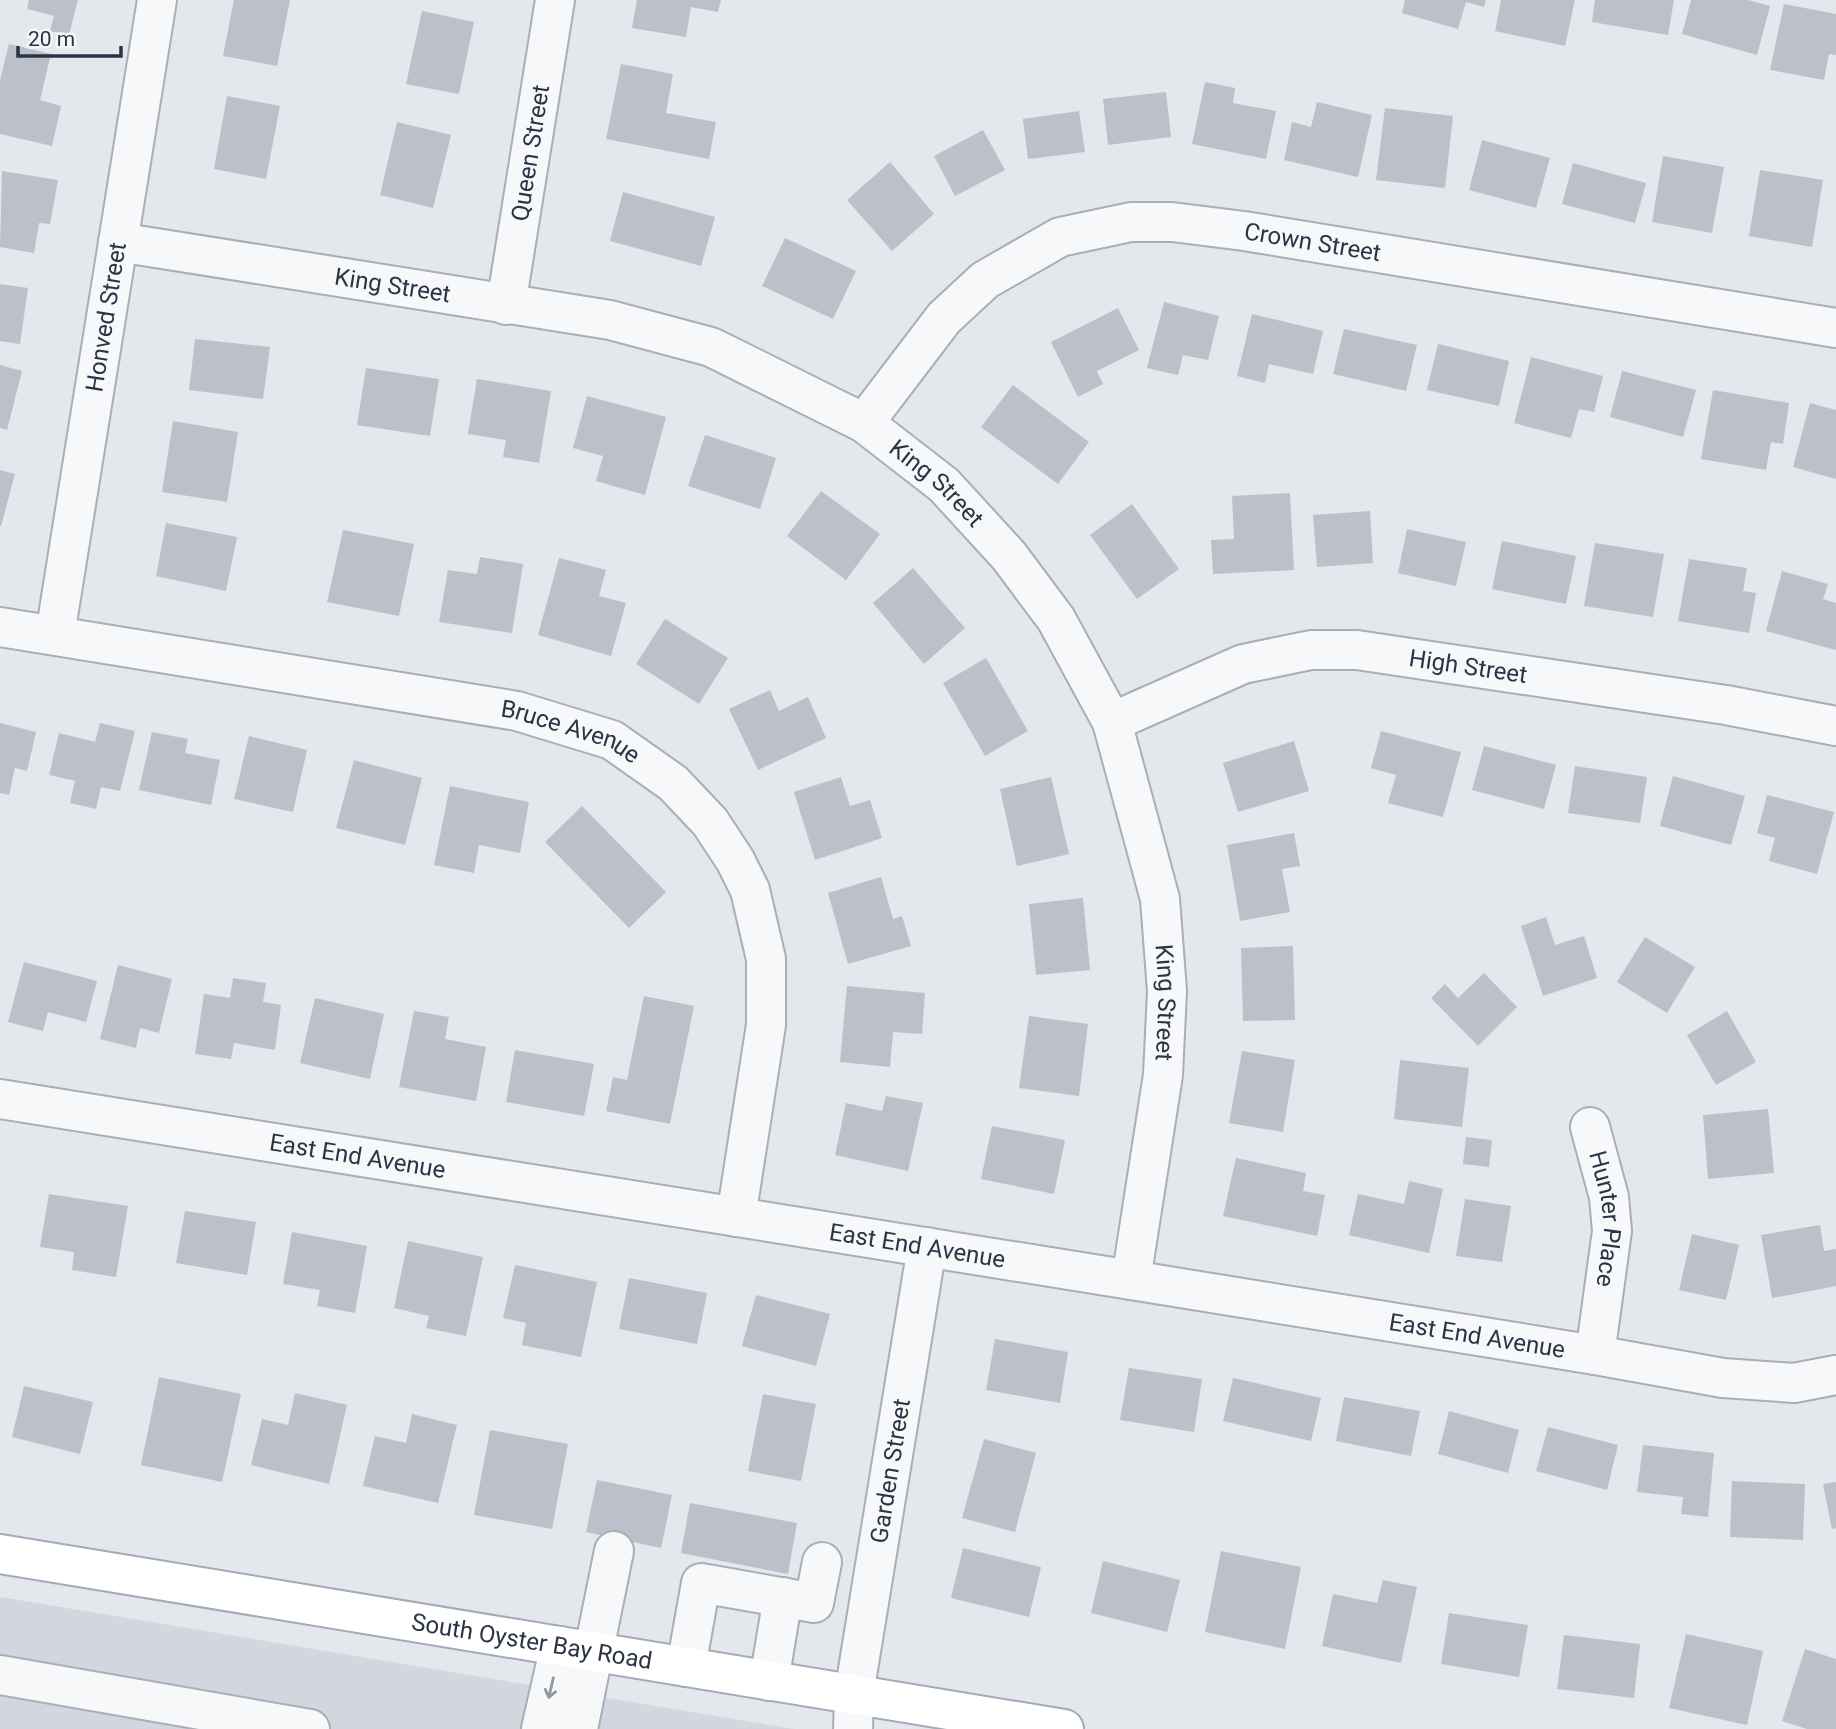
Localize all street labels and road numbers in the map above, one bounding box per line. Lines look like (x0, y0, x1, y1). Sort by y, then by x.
street label: Queen Street (506, 83, 555, 223)
street label: Crown Street (1242, 217, 1383, 267)
street label: Honved Street (80, 240, 132, 394)
street label: King Street (333, 263, 453, 309)
street label: King Street (884, 434, 989, 533)
street label: High Street (1407, 644, 1529, 689)
street label: Bruce Avenue (499, 695, 645, 769)
street label: King Street (1149, 943, 1181, 1062)
street label: East End Avenue (267, 1128, 447, 1184)
street label: Hunter Place (1583, 1148, 1626, 1289)
street label: East End Avenue (827, 1218, 1007, 1274)
street label: East End Avenue (1387, 1308, 1567, 1364)
street label: Garden Street (865, 1396, 916, 1545)
street label: South Oyster Bay Road (409, 1608, 654, 1675)

